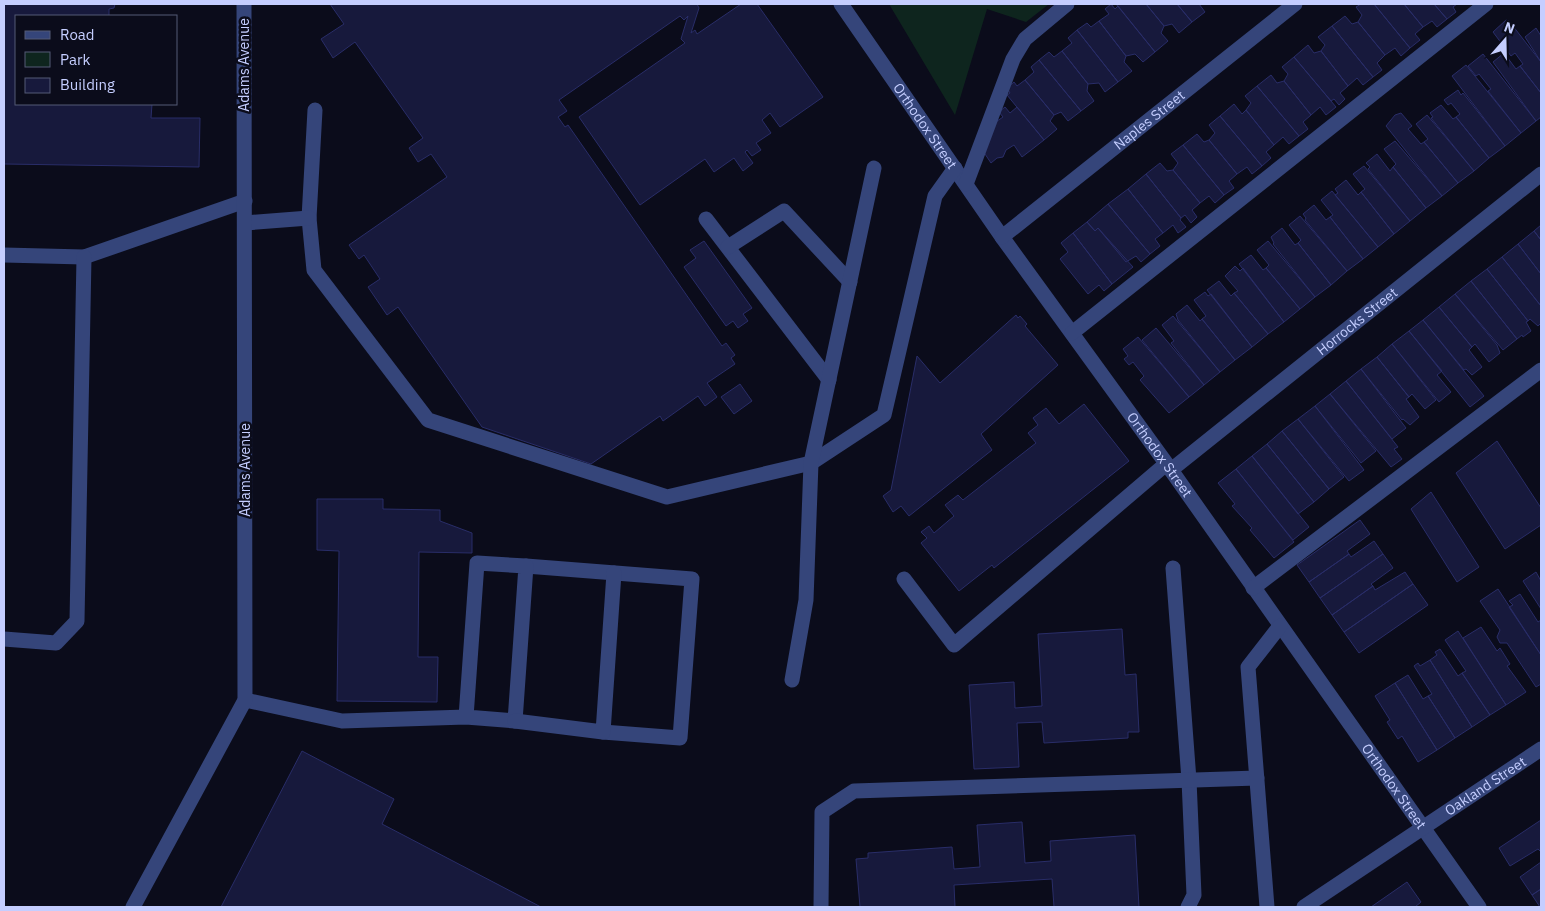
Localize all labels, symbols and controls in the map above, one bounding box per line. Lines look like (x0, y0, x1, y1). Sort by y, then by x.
legend (15, 15, 178, 105)
north arrow (1480, 15, 1530, 65)
street label: Adams Avenue (235, 18, 253, 112)
text: N (1502, 18, 1517, 38)
text: Road (60, 25, 95, 44)
text: Park (60, 50, 90, 69)
text: Building (60, 75, 115, 94)
street label: Orthodox Street (889, 79, 961, 172)
street label: Naples Street (1110, 86, 1188, 154)
street label: Horrocks Street (1313, 283, 1401, 359)
street label: Orthodox Street (1123, 409, 1196, 501)
street label: Adams Avenue (236, 423, 254, 517)
street label: Orthodox Street (1358, 740, 1430, 833)
street label: Oakland Street (1441, 752, 1530, 820)

